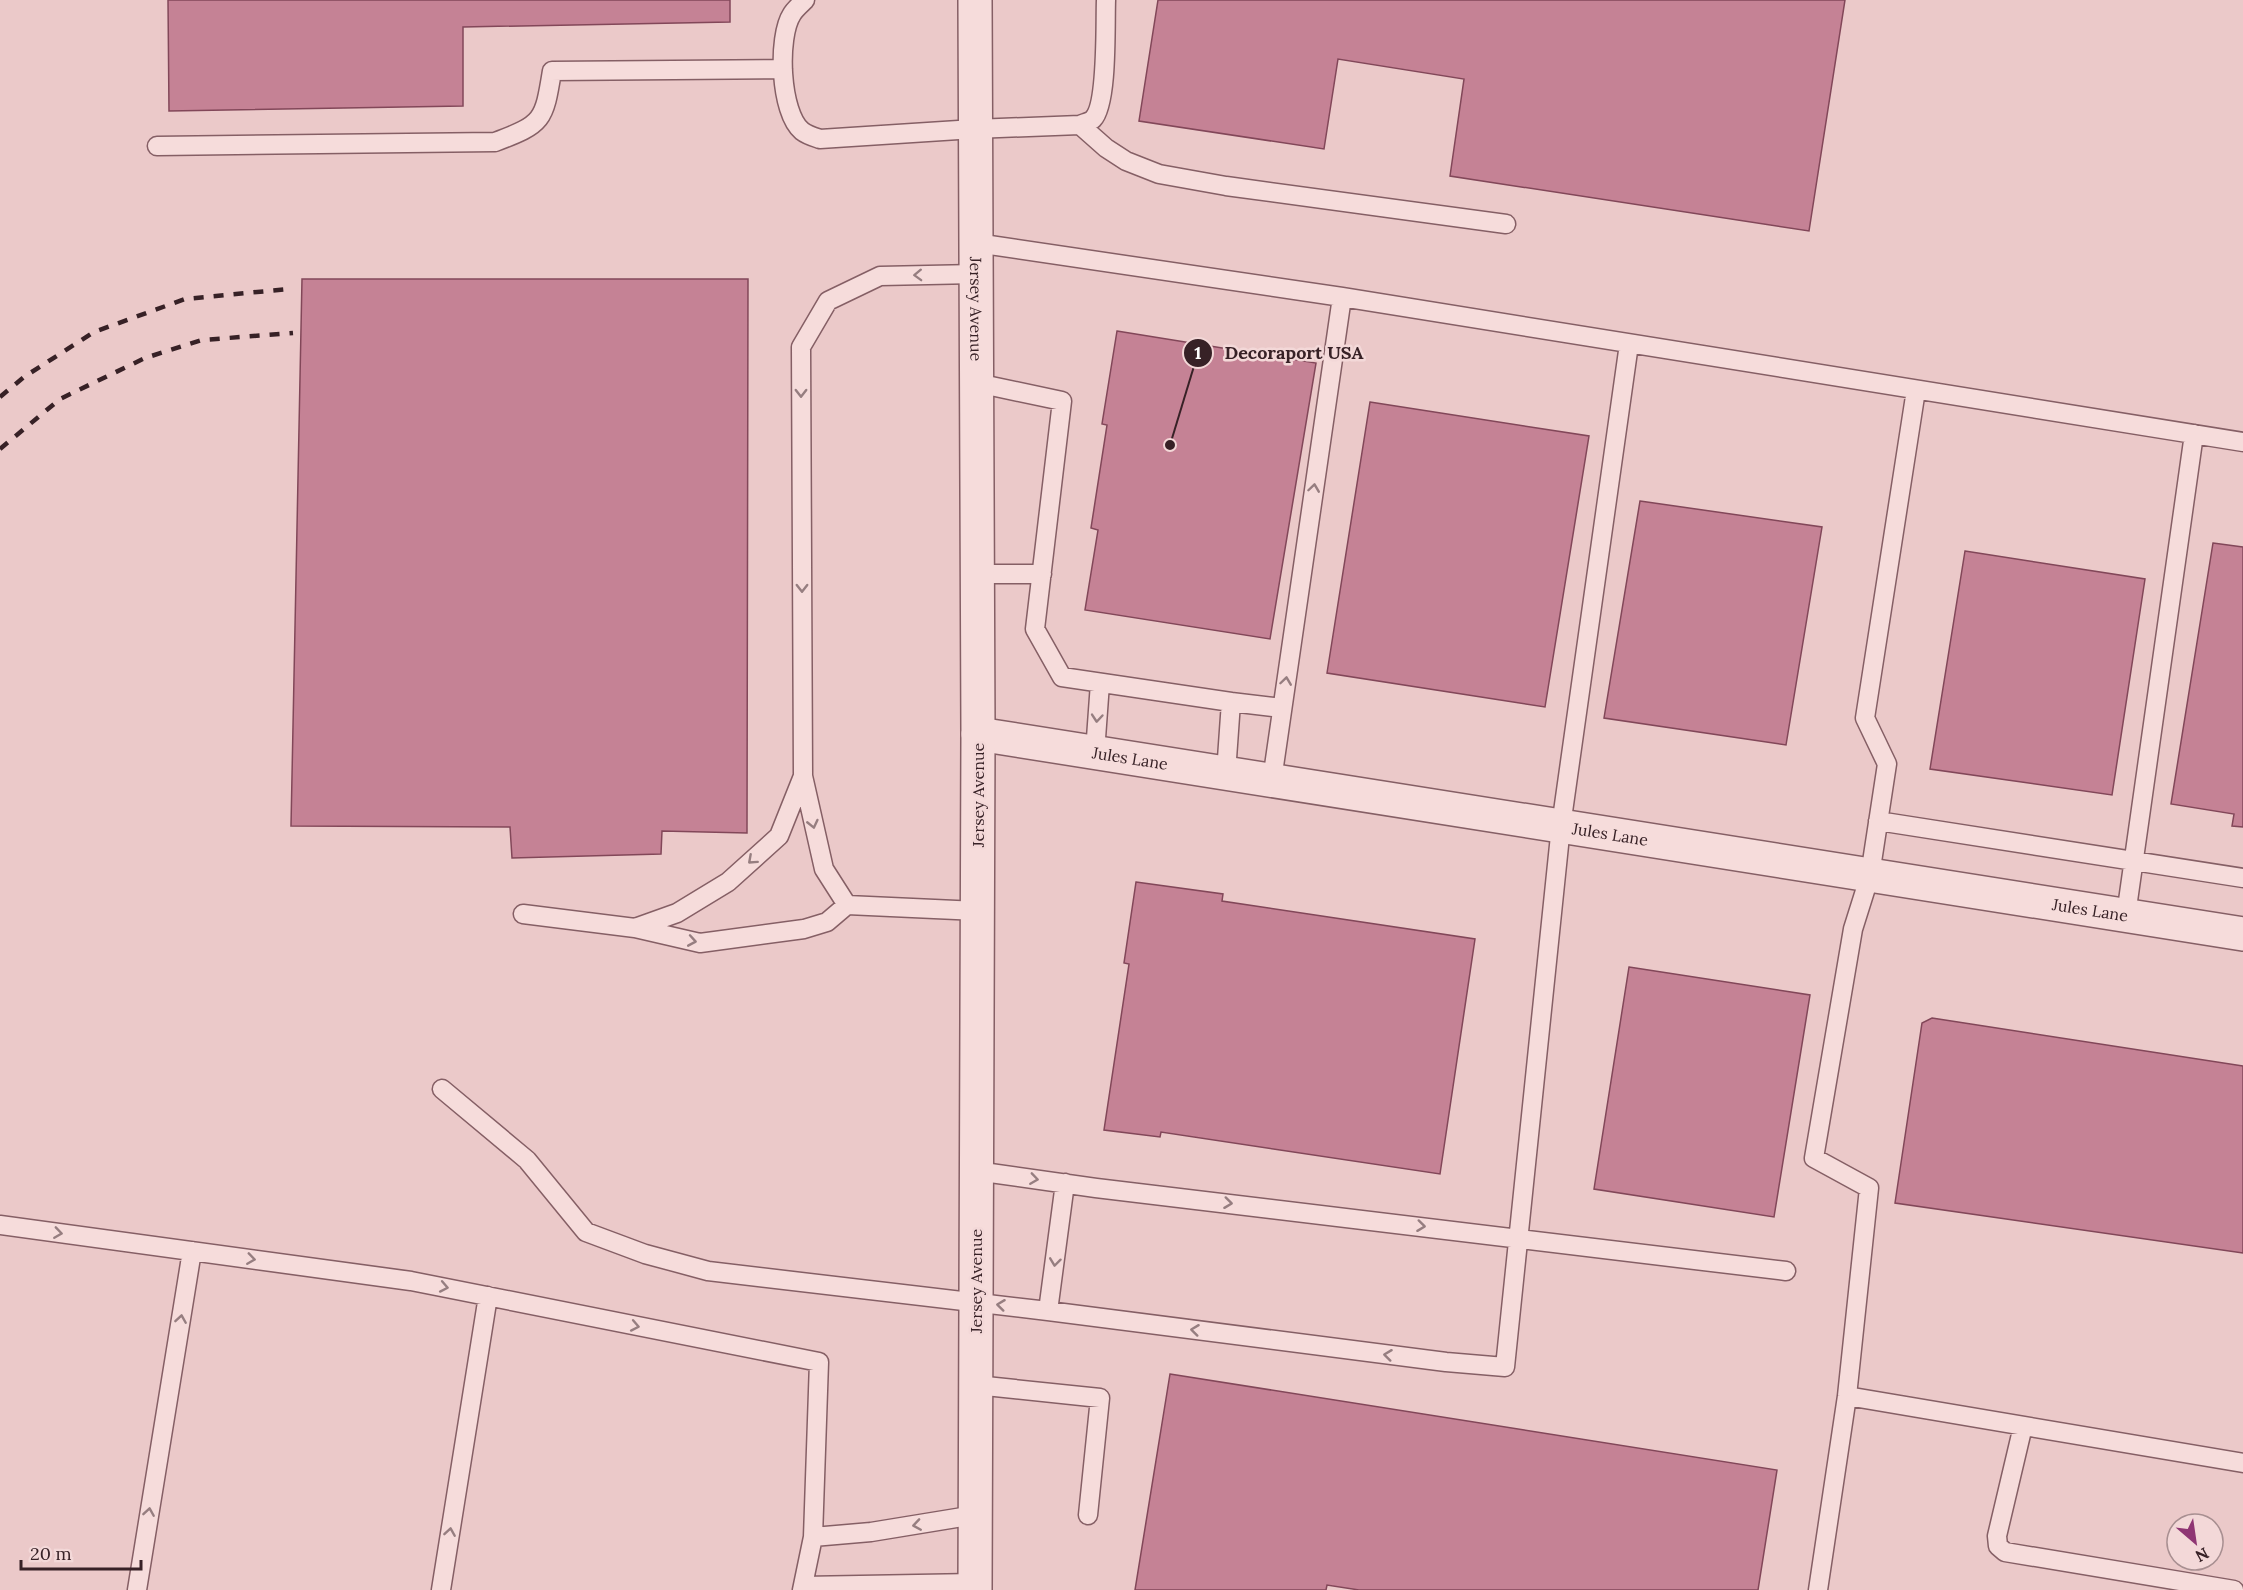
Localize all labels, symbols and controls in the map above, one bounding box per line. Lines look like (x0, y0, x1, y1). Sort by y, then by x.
street label: Jersey Avenue (966, 256, 986, 362)
one-way arrow (913, 269, 922, 282)
callout: Decoraport USA (1183, 335, 1376, 371)
text: 1 (1194, 341, 1202, 364)
text: Decoraport USA (1225, 341, 1364, 364)
one-way arrow (795, 389, 807, 398)
one-way arrow (1308, 483, 1320, 492)
one-way arrow (796, 584, 808, 593)
one-way arrow (1280, 676, 1292, 685)
one-way arrow (1091, 713, 1104, 722)
street label: Jules Lane (1090, 742, 1170, 774)
street label: Jersey Avenue (968, 743, 988, 848)
street label: Jules Lane (1570, 818, 1650, 850)
one-way arrow (806, 819, 819, 829)
one-way arrow (749, 853, 759, 864)
street label: Jules Lane (2050, 894, 2130, 926)
one-way arrow (687, 934, 697, 947)
one-way arrow (1029, 1172, 1039, 1185)
one-way arrow (1223, 1197, 1232, 1209)
one-way arrow (1417, 1219, 1426, 1232)
one-way arrow (53, 1227, 63, 1239)
street label: Jersey Avenue (966, 1229, 986, 1334)
one-way arrow (247, 1253, 256, 1265)
one-way arrow (1049, 1258, 1061, 1267)
one-way arrow (439, 1280, 449, 1293)
one-way arrow (997, 1300, 1006, 1312)
one-way arrow (174, 1314, 186, 1324)
one-way arrow (630, 1318, 640, 1331)
one-way arrow (1190, 1324, 1200, 1336)
one-way arrow (1384, 1349, 1393, 1361)
one-way arrow (143, 1507, 155, 1516)
north arrow (2165, 1512, 2225, 1572)
one-way arrow (913, 1518, 923, 1531)
one-way arrow (443, 1528, 455, 1537)
scale bar (21, 1533, 141, 1571)
text: 20 m (30, 1542, 72, 1565)
text: N (2192, 1543, 2213, 1567)

